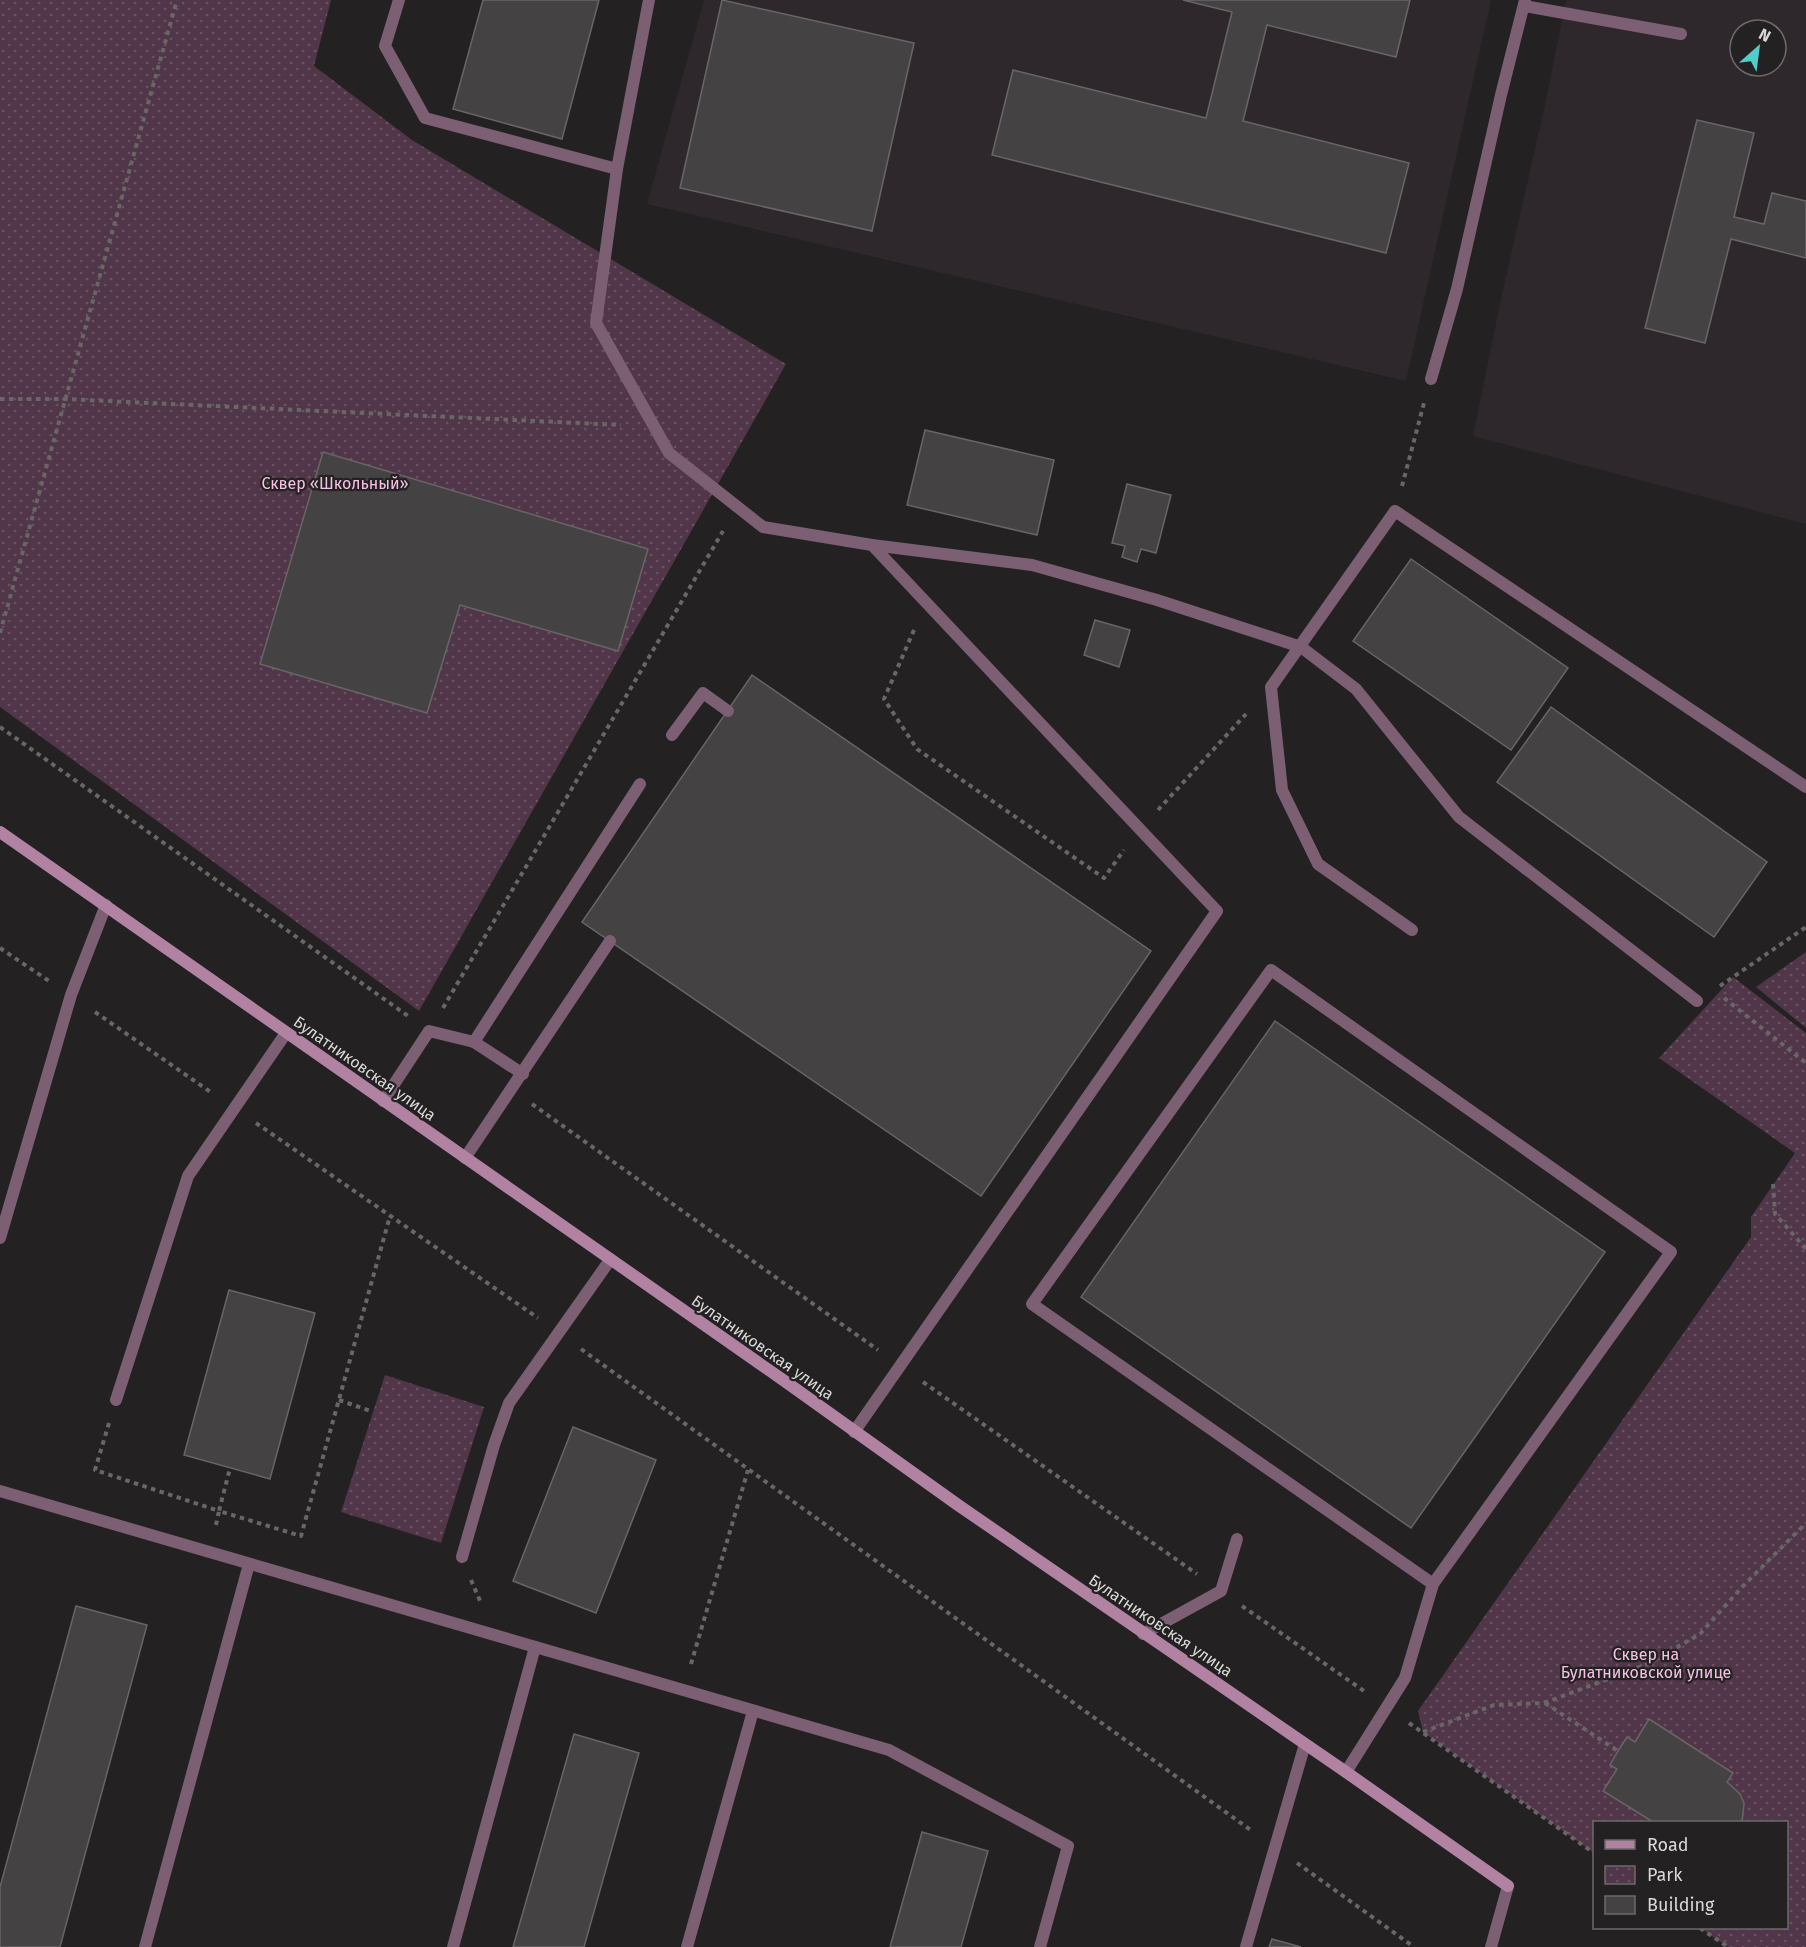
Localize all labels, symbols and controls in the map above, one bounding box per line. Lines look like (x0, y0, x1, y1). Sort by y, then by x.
north arrow (1728, 18, 1788, 78)
text: N (1756, 24, 1774, 46)
park label: Сквер «Школьный» (261, 474, 409, 493)
street label: Булатниковская улица (290, 1012, 440, 1125)
street label: Булатниковская улица (688, 1291, 838, 1404)
street label: Булатниковская улица (1085, 1570, 1236, 1681)
park label: Сквер на Булатниковской улице (1561, 1645, 1731, 1682)
legend (1593, 1821, 1788, 1929)
text: Road (1647, 1834, 1689, 1856)
text: Park (1647, 1864, 1683, 1886)
text: Building (1647, 1894, 1715, 1916)

